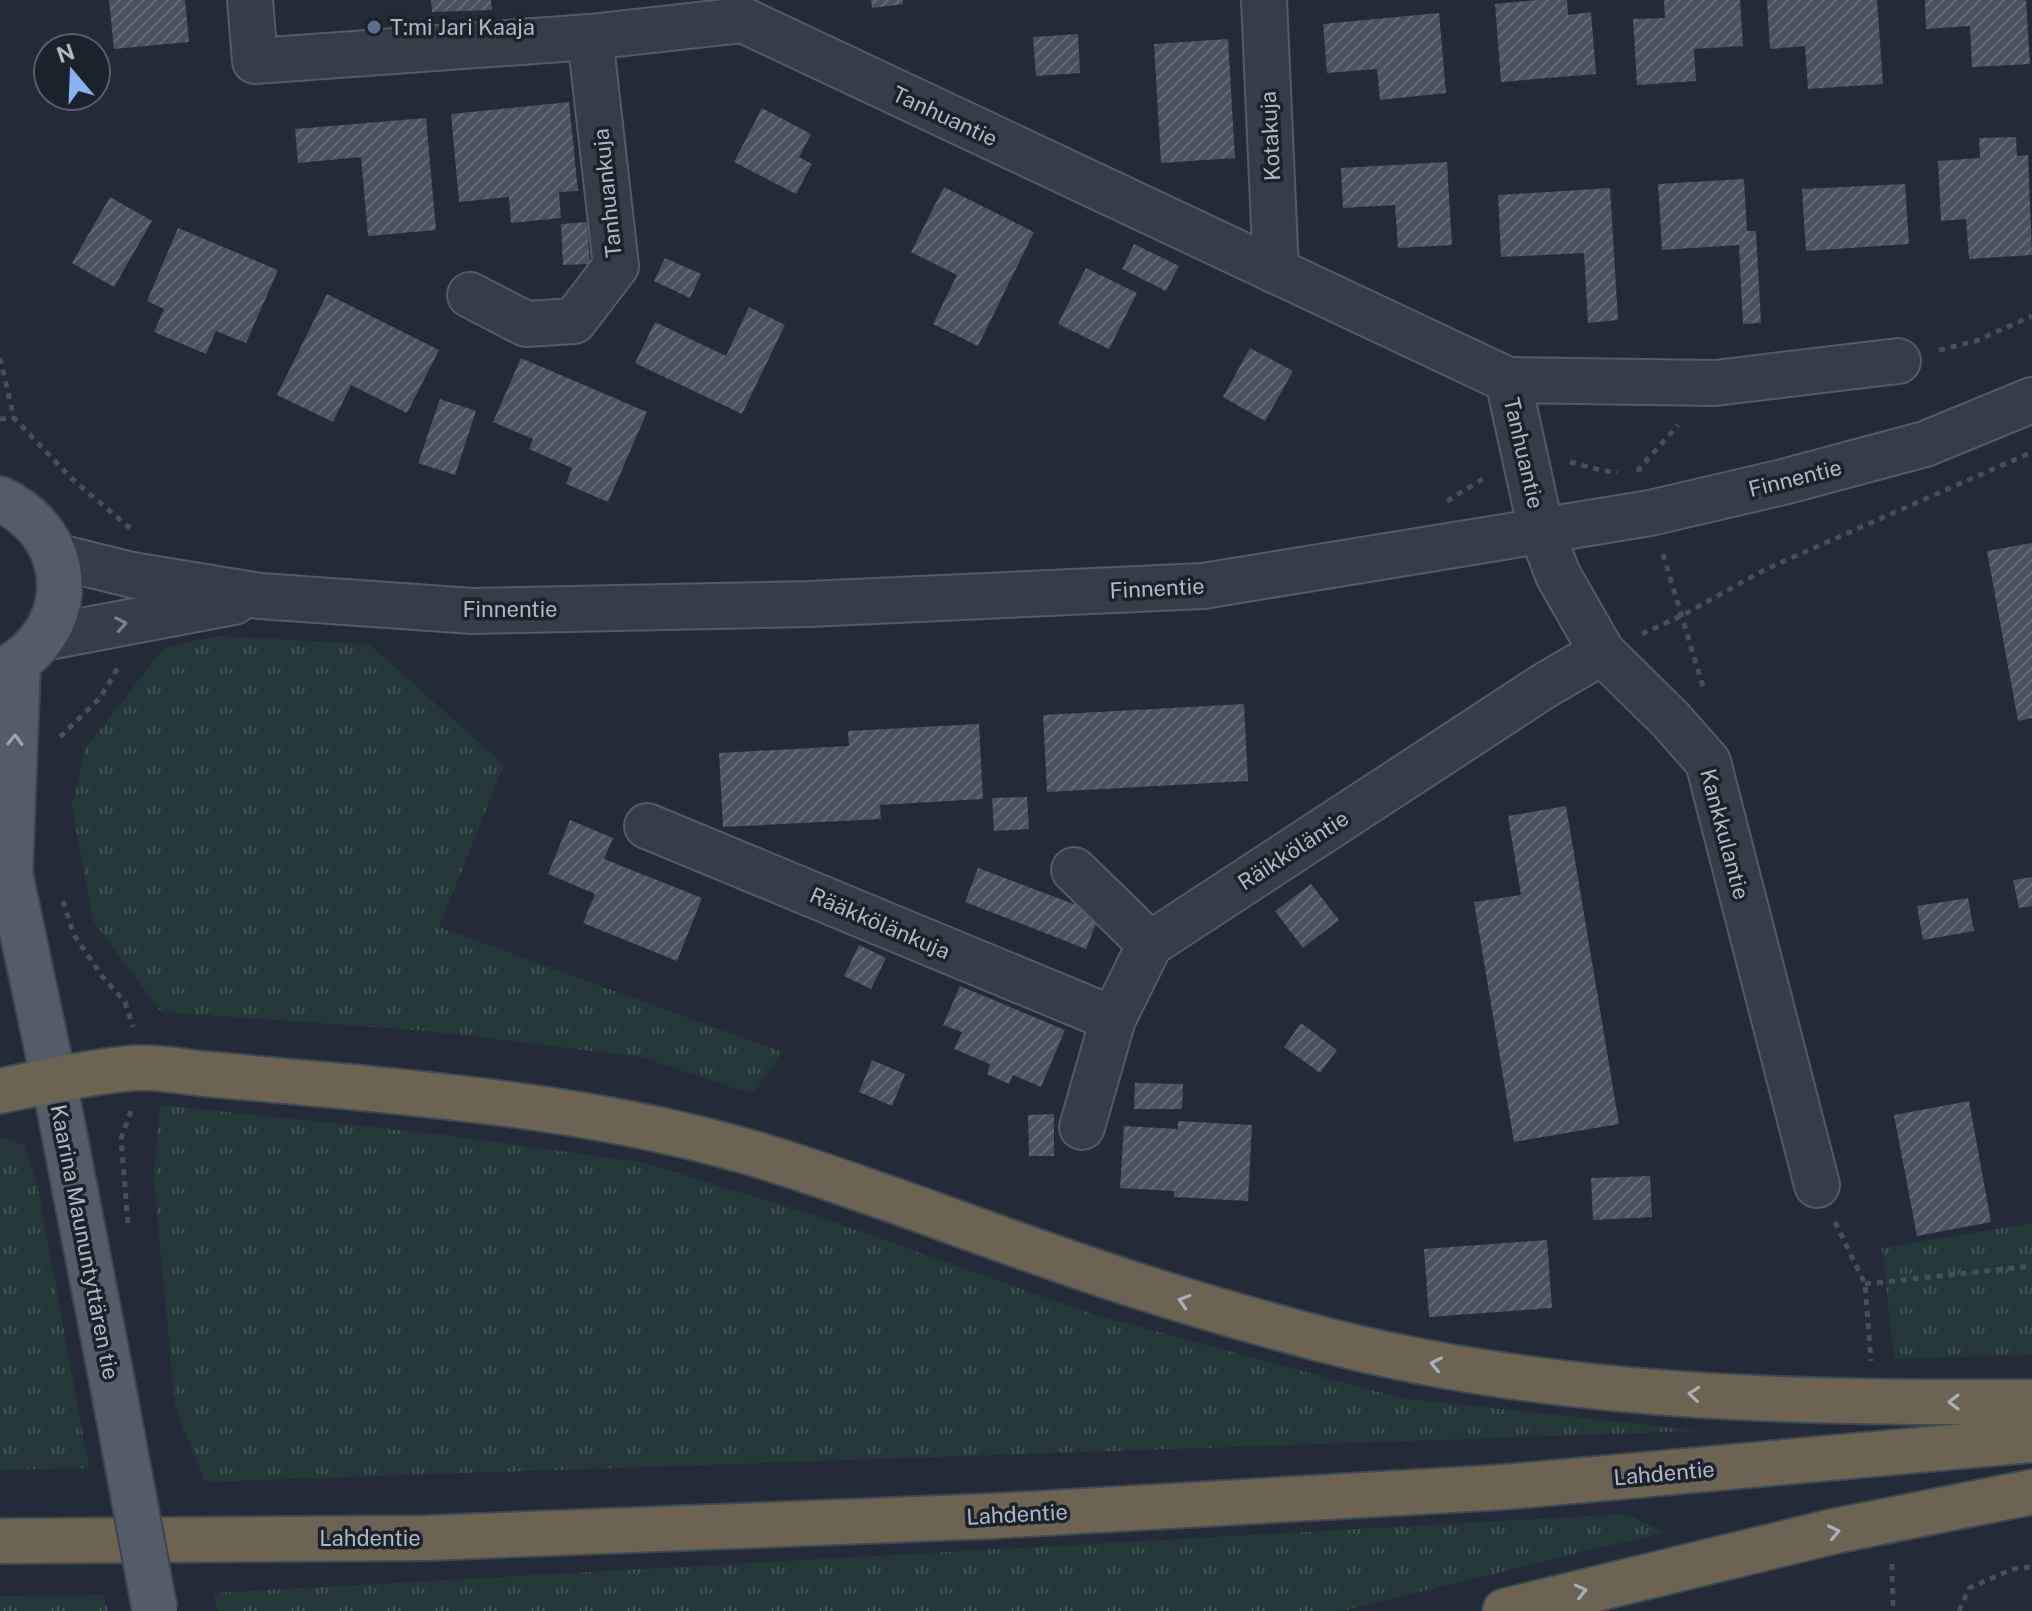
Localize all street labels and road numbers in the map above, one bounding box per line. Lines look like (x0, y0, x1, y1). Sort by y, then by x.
street label: Tanhuantie (888, 80, 1002, 152)
street label: Kotakuja (1255, 90, 1285, 182)
street label: Tanhuankuja (587, 127, 627, 259)
street label: Tanhuantie (1499, 395, 1549, 511)
street label: Finnentie (1746, 454, 1844, 502)
street label: Finnentie (1109, 573, 1205, 603)
street label: Finnentie (462, 596, 558, 622)
street label: Kankkulantie (1695, 766, 1755, 902)
street label: Räikköläntie (1233, 805, 1353, 895)
street label: Rääkkölänkuja (806, 882, 954, 964)
street label: Kaarina Maununtyttären tie (46, 1102, 124, 1382)
street label: Lahdentie (1612, 1456, 1716, 1490)
street label: Lahdentie (966, 1498, 1068, 1530)
street label: Lahdentie (319, 1525, 421, 1551)

